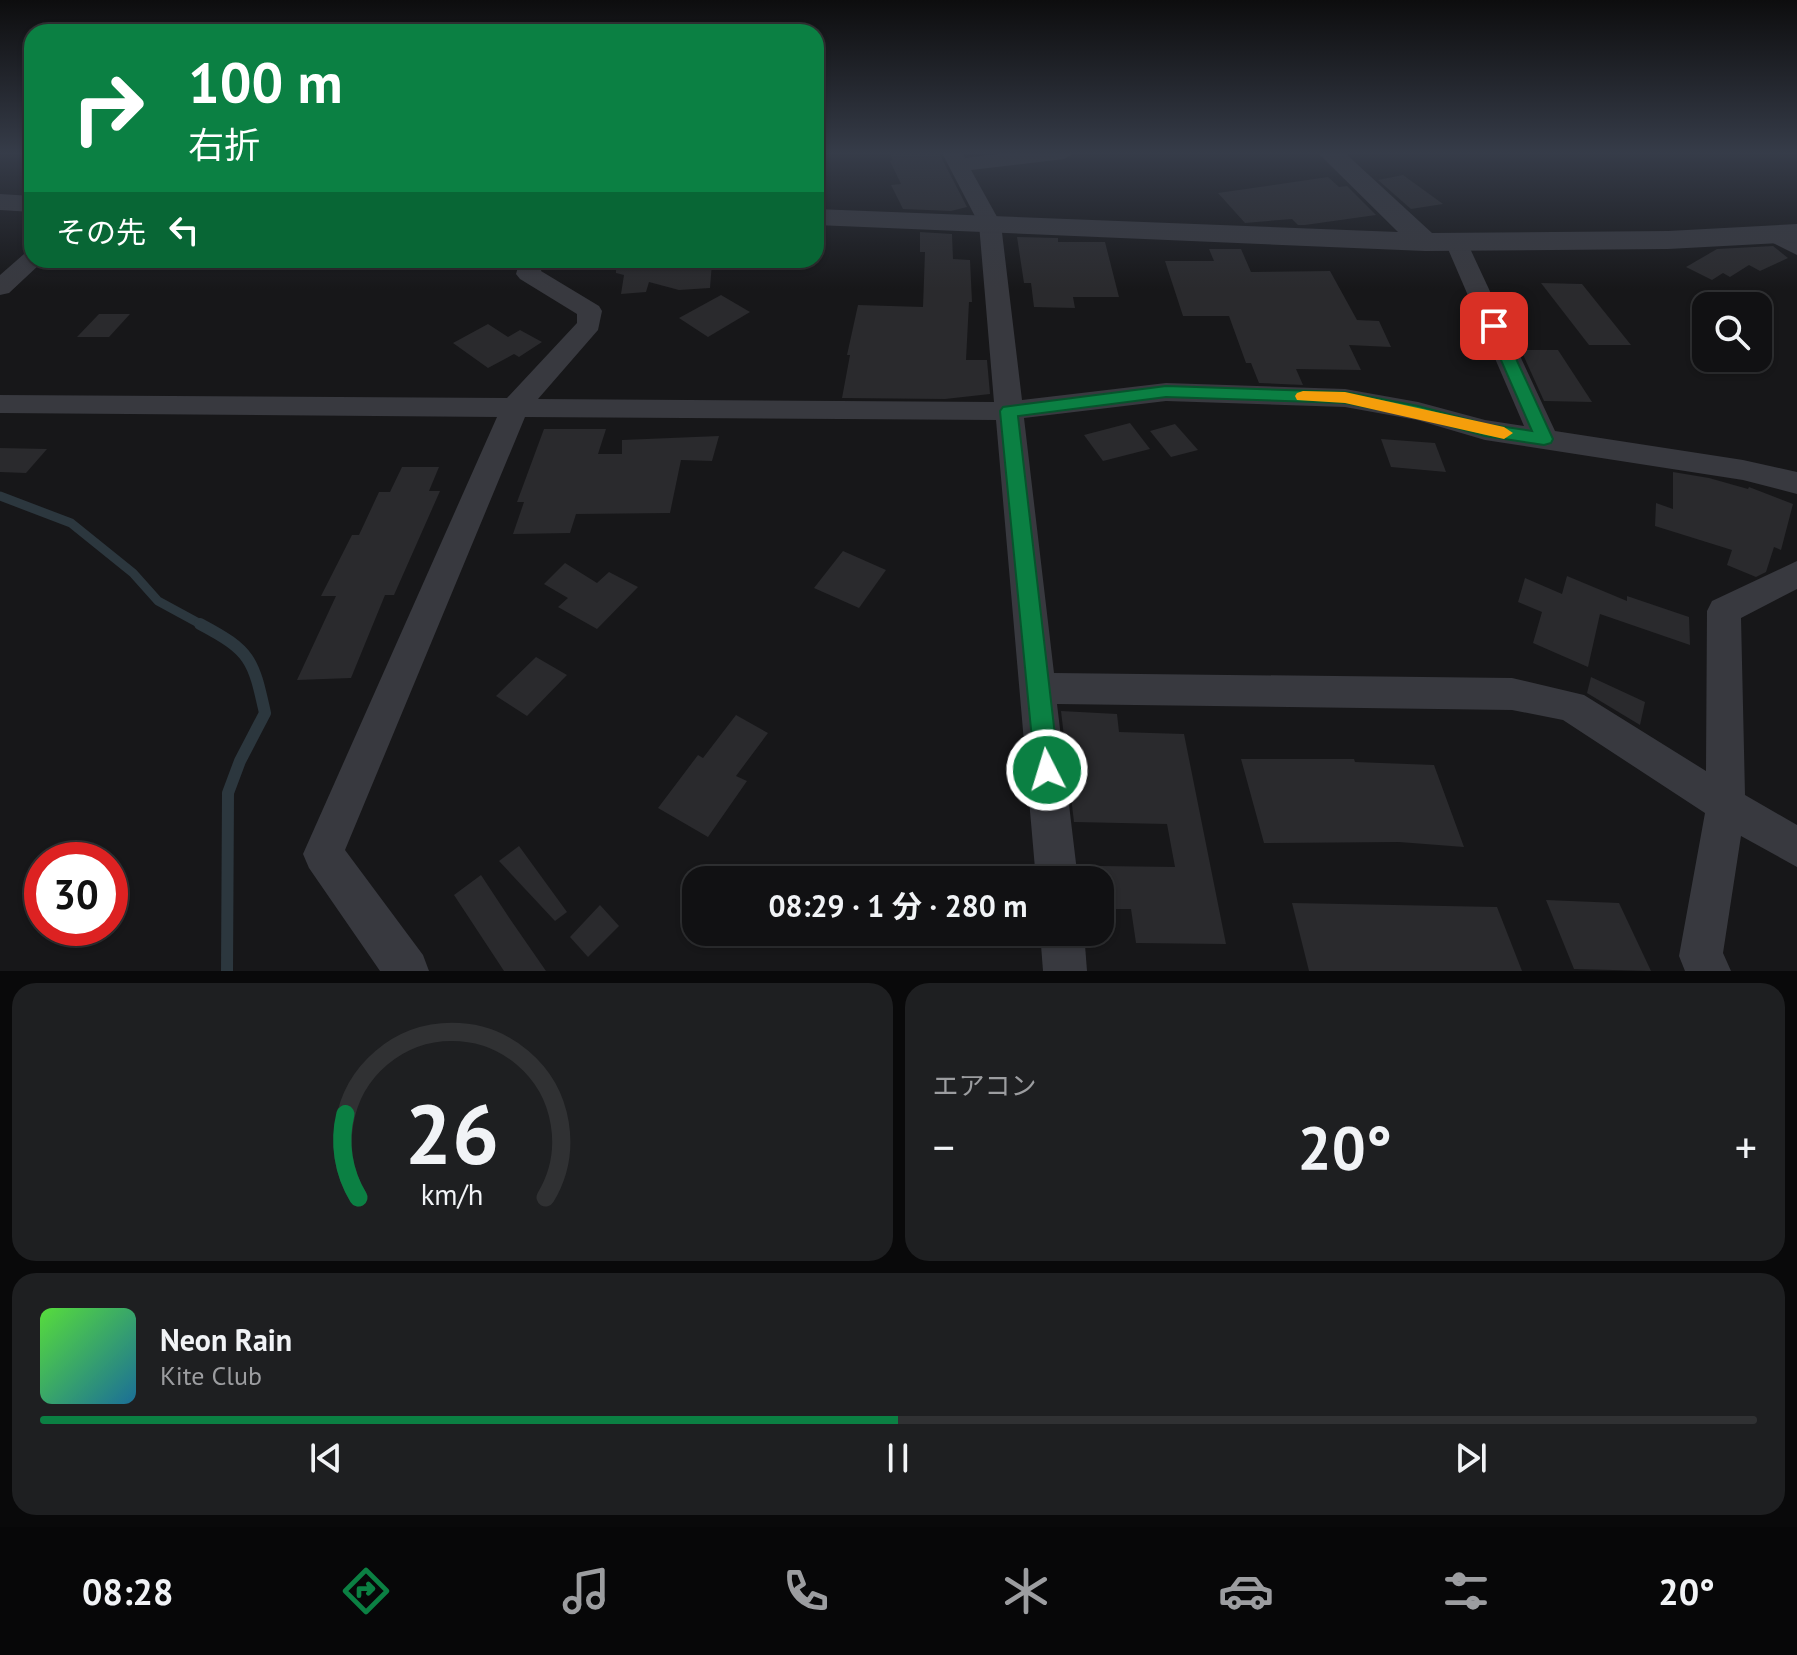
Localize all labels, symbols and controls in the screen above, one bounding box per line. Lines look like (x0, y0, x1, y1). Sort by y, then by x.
text: 100 m (188, 46, 343, 118)
icon: right (56, 56, 160, 160)
text: 右折 (188, 121, 260, 168)
icon: left (162, 208, 206, 252)
text: その先 (56, 212, 146, 251)
pin (1460, 292, 1528, 360)
map controls (1692, 292, 1772, 372)
button: search (1692, 292, 1772, 372)
icon: arrive (1472, 304, 1516, 348)
position arrow (1005, 728, 1089, 812)
speed limit sign: 30 (24, 842, 128, 946)
text: 08:29 · 1 分 · 280 m (768, 886, 1028, 925)
text: エアコン (933, 1069, 1037, 1102)
text: 26 (405, 1079, 499, 1187)
text: 20° (1298, 1108, 1392, 1186)
text: − (933, 1118, 955, 1175)
text: + (1735, 1118, 1757, 1175)
text: km/h (421, 1176, 484, 1213)
text: Neon Rain (160, 1320, 292, 1359)
text: Kite Club (160, 1359, 262, 1392)
icon: previous (304, 1436, 348, 1480)
icon: pause (876, 1436, 920, 1480)
icon: next (1449, 1436, 1493, 1480)
icon: directions (338, 1563, 394, 1619)
icon: music (558, 1563, 614, 1619)
icon: phone (778, 1563, 834, 1619)
icon: climate (998, 1563, 1054, 1619)
icon: car (1218, 1563, 1274, 1619)
icon: filters (1438, 1563, 1494, 1619)
text: 08:28 (82, 1568, 173, 1615)
text: 20° (1658, 1568, 1715, 1615)

